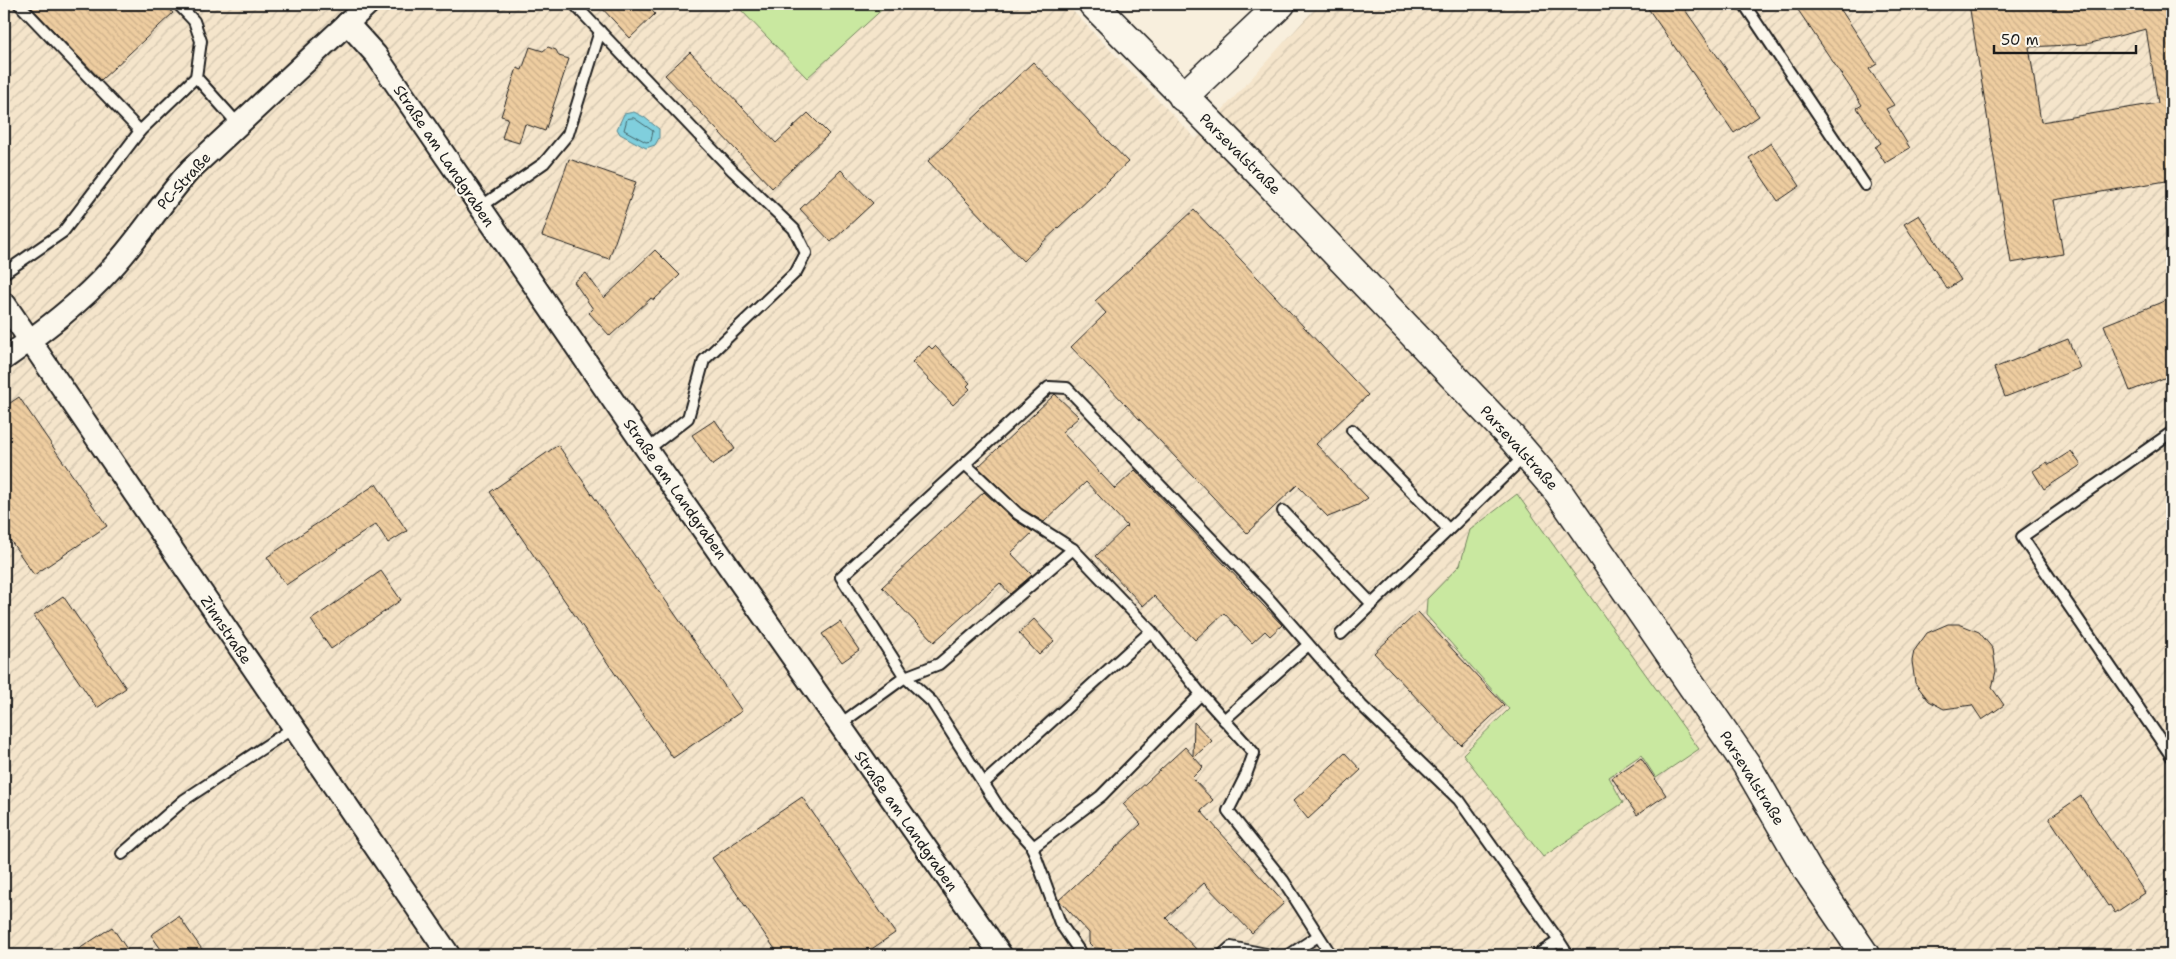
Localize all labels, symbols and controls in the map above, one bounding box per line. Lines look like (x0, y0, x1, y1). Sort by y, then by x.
scale bar (1994, 22, 2136, 54)
text: 50 m (2001, 30, 2039, 50)
street label: Straße am Landgraben (389, 81, 499, 231)
street label: Parsevalstraße (1195, 109, 1285, 199)
street label: PC-Straße (153, 148, 215, 214)
street label: Parsevalstraße (1476, 401, 1562, 495)
street label: Straße am Landgraben (619, 415, 731, 563)
street label: Zinnstraße (196, 592, 256, 668)
street label: Parsevalstraße (1715, 727, 1789, 829)
street label: Straße am Landgraben (850, 747, 962, 895)

